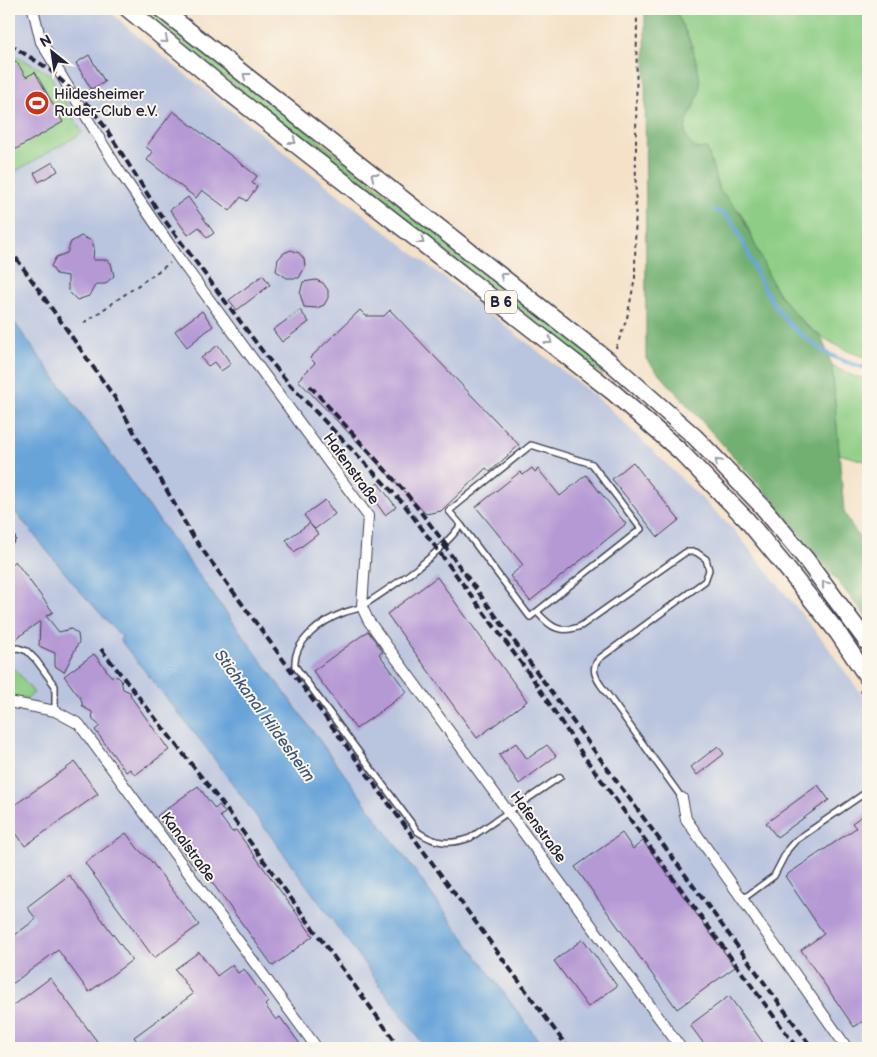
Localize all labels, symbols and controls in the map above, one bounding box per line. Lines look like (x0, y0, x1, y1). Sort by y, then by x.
north arrow (28, 28, 78, 78)
text: N (37, 31, 55, 51)
one-way arrow (160, 35, 169, 44)
one-way arrow (242, 73, 252, 82)
place label: Hildesheimer Ruder-Club e.V. (54, 85, 158, 121)
sports icon: Hildesheimer Ruder-Club e.V. (24, 90, 50, 116)
one-way arrow (287, 136, 296, 144)
one-way arrow (370, 173, 380, 182)
one-way arrow (415, 235, 425, 244)
one-way arrow (499, 272, 508, 281)
road number: B 6 (485, 290, 517, 314)
one-way arrow (543, 335, 553, 344)
street label: Hafenstraße (319, 430, 383, 509)
one-way arrow (715, 458, 724, 467)
one-way arrow (822, 580, 831, 590)
water label: Stichkanal Hildesheim (210, 646, 318, 786)
street label: Hafenstraße (506, 788, 570, 867)
street label: Kanalstraße (156, 809, 220, 886)

